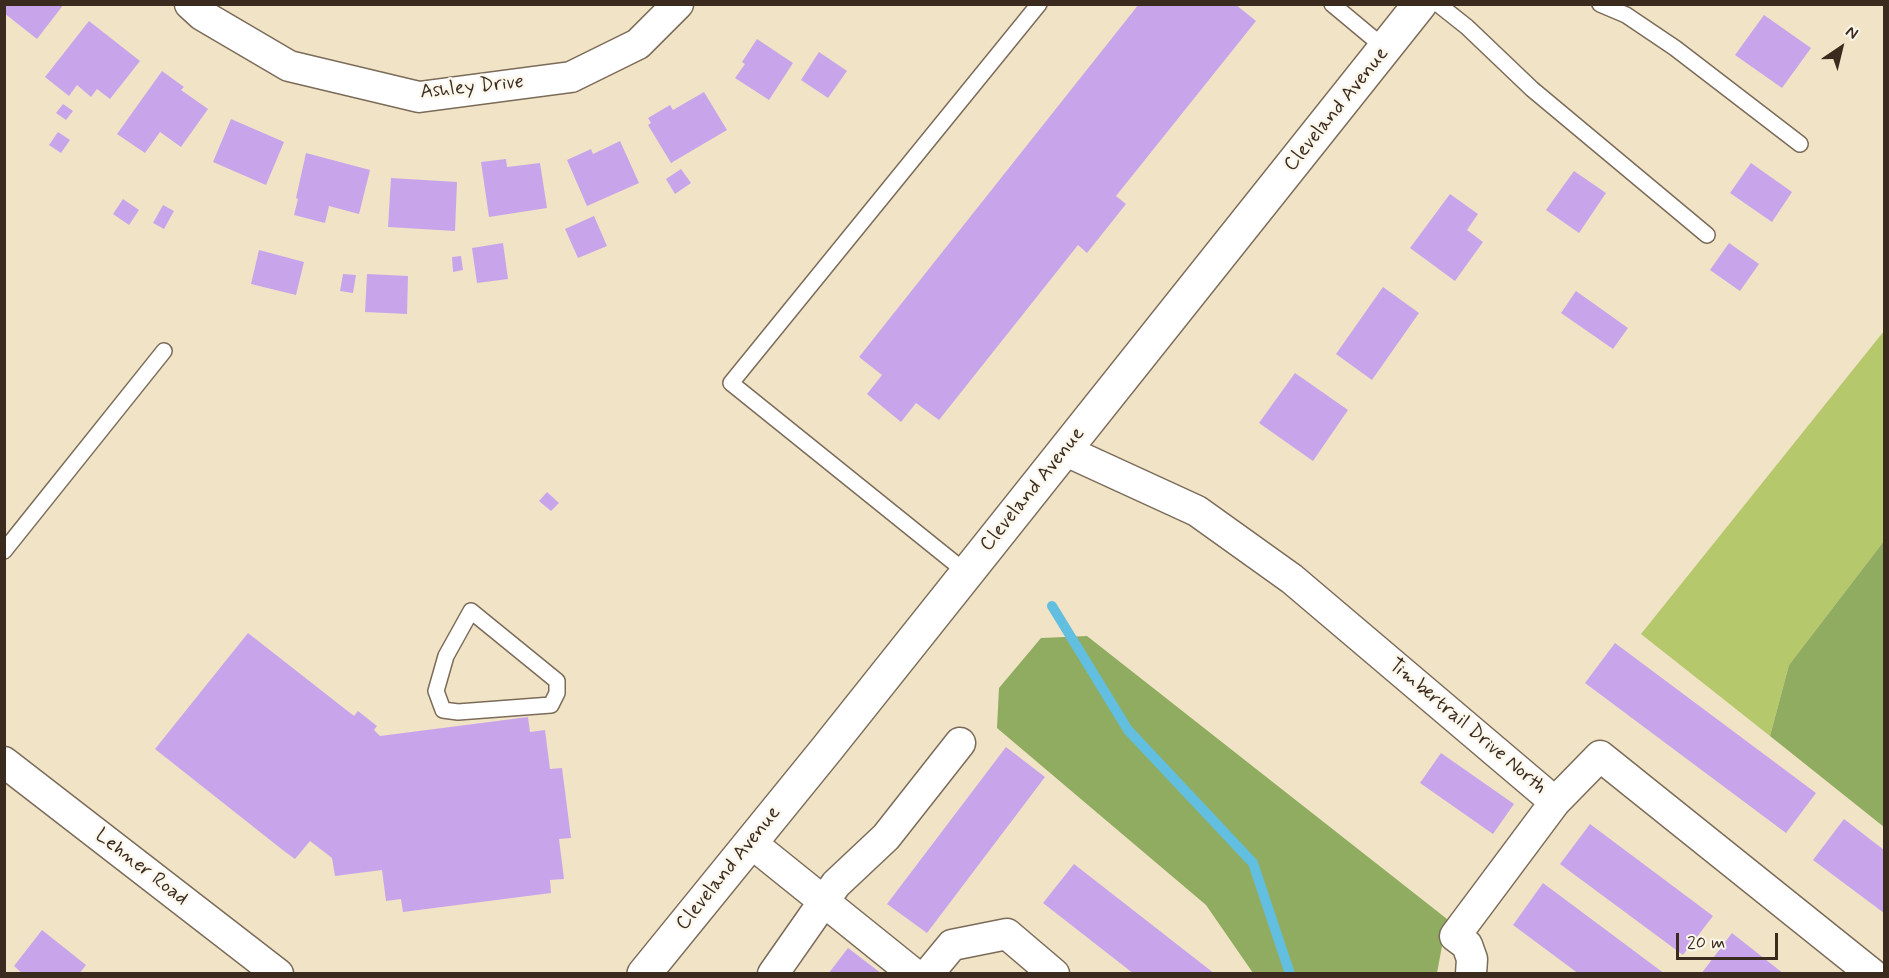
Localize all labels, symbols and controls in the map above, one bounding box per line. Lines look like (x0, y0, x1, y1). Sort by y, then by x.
north arrow (1811, 18, 1871, 78)
text: N (1841, 21, 1862, 45)
street label: Cleveland Avenue (1280, 43, 1394, 177)
street label: Ashley Drive (419, 71, 525, 105)
street label: Cleveland Avenue (976, 423, 1090, 557)
street label: Timbertrail Drive North (1383, 654, 1551, 800)
street label: Cleveland Avenue (672, 802, 786, 936)
street label: Lehner Road (90, 824, 192, 912)
scale bar (1679, 921, 1781, 959)
text: 20 m (1687, 931, 1725, 955)

